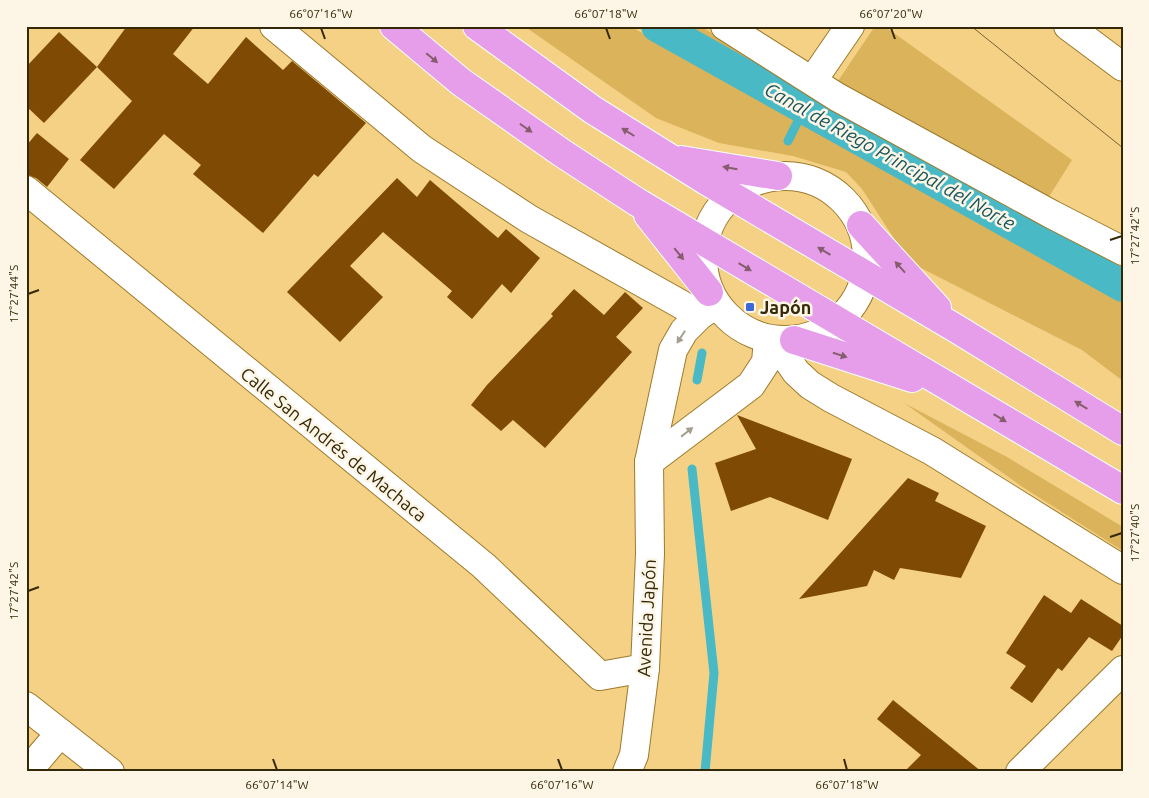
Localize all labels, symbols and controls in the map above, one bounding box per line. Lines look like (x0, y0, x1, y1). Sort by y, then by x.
text: 66°07'16"W (289, 7, 353, 20)
text: 66°07'18"W (574, 7, 638, 20)
text: 66°07'20"W (859, 7, 923, 20)
one-way arrow (425, 52, 438, 63)
water label: Canal de Riego Principal del Norte (761, 78, 1019, 234)
one-way arrow (519, 123, 533, 133)
one-way arrow (622, 128, 635, 137)
one-way arrow (722, 163, 738, 171)
text: 17°27'42"S (1128, 207, 1141, 265)
one-way arrow (818, 246, 831, 255)
one-way arrow (673, 247, 684, 260)
one-way arrow (739, 262, 752, 271)
one-way arrow (894, 262, 906, 274)
text: 17°27'44"S (7, 265, 20, 323)
place label: Japón (760, 297, 811, 317)
marker: Japón (744, 301, 756, 313)
one-way arrow (676, 330, 686, 343)
one-way arrow (833, 352, 848, 360)
street label: Calle San Andrés de Machaca (237, 363, 431, 525)
one-way arrow (1075, 401, 1088, 410)
one-way arrow (994, 413, 1007, 422)
one-way arrow (680, 427, 693, 438)
text: 17°27'40"S (1128, 504, 1141, 562)
street label: Avenida Japón (633, 558, 659, 678)
text: 17°27'42"S (7, 562, 20, 620)
text: 66°07'14"W (245, 778, 309, 791)
text: 66°07'16"W (530, 778, 594, 791)
text: 66°07'18"W (815, 778, 879, 791)

